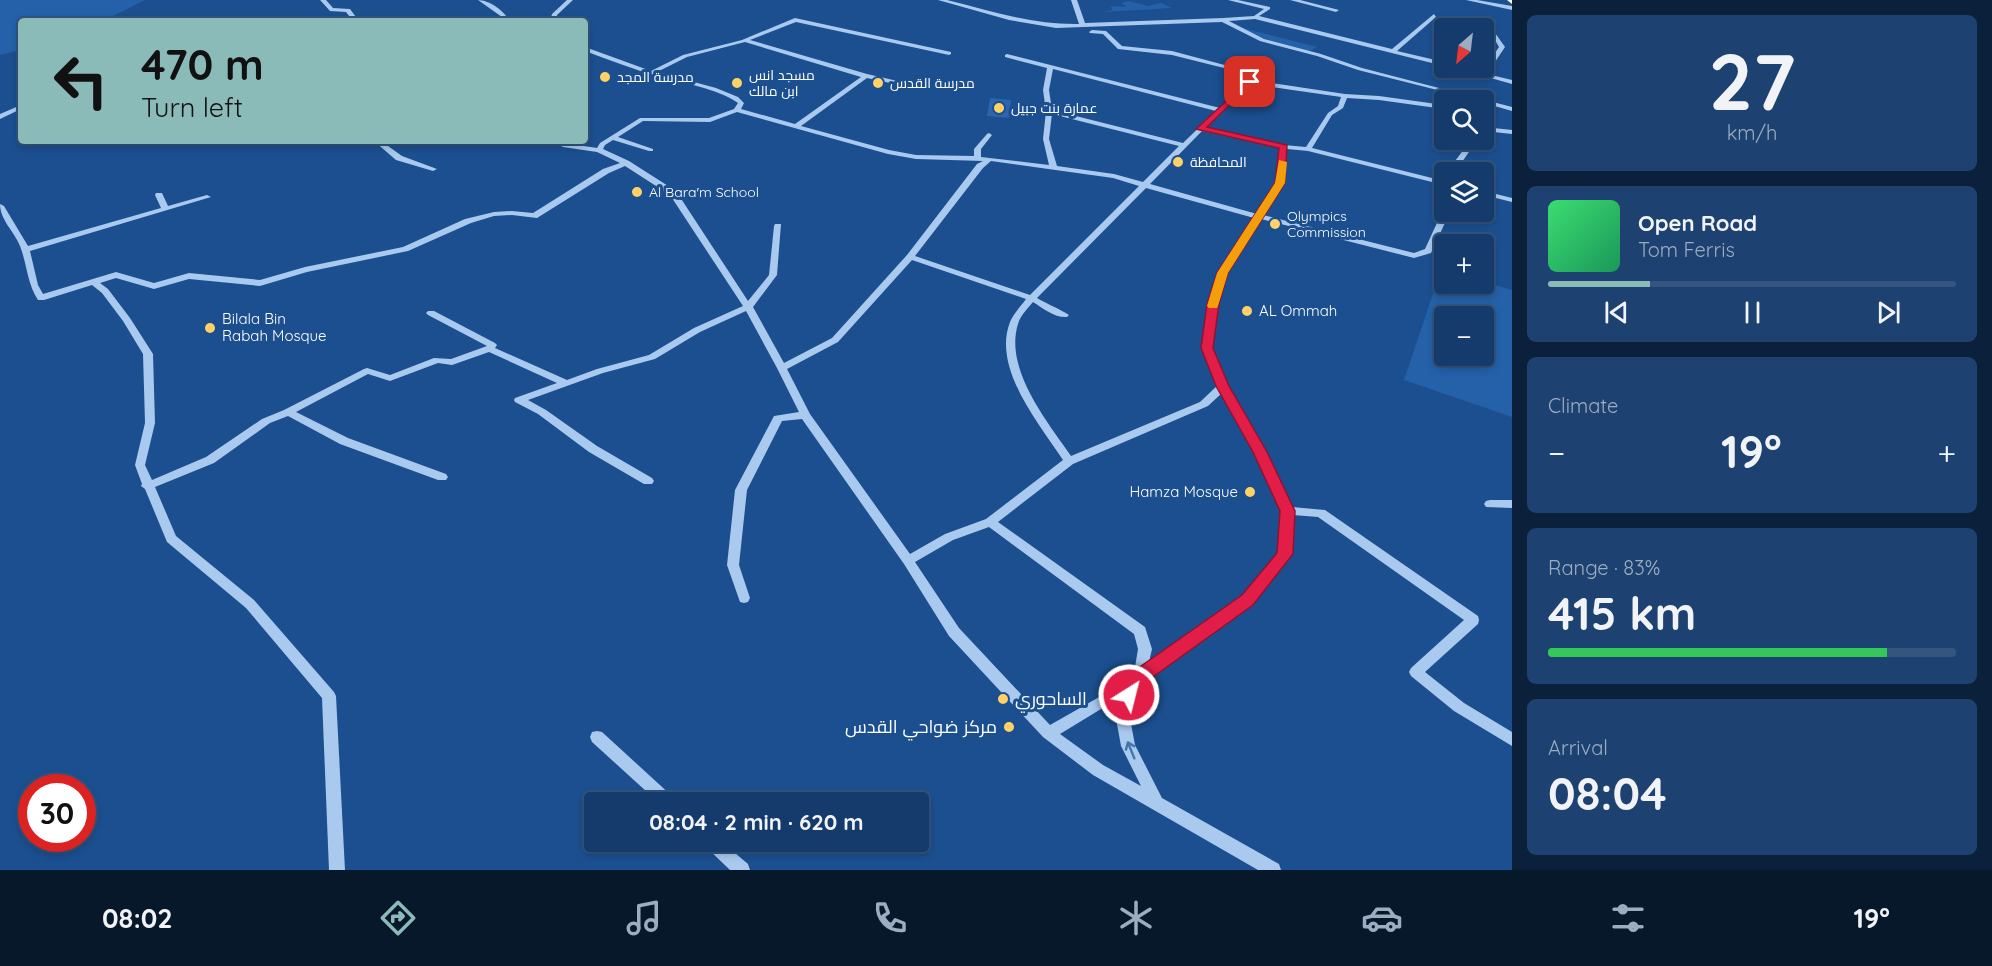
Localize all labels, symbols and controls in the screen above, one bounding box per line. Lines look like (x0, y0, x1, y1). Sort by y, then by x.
north arrow (1434, 18, 1494, 78)
map controls (1434, 18, 1494, 366)
text: 27 (1708, 32, 1796, 130)
text: 470 m (141, 38, 264, 91)
icon: left (42, 42, 120, 120)
pin (1224, 56, 1275, 107)
icon: arrive (1233, 65, 1266, 98)
place label: مسجد انس ابن مالك (749, 66, 815, 100)
place label: مدرسة المجد (617, 68, 694, 86)
marker: مدرسة المجد (598, 70, 612, 84)
place label: مدرسة القدس (890, 74, 975, 92)
marker: مسجد انس ابن مالك (730, 76, 744, 90)
marker: مدرسة القدس (871, 76, 885, 90)
text: Turn left (141, 90, 243, 124)
button: search (1434, 90, 1494, 150)
place label: عمارة بنت جبيل (1011, 99, 1097, 117)
marker: عمارة بنت جبيل (992, 101, 1006, 115)
text: km/h (1727, 120, 1777, 145)
place label: المحافظة (1190, 153, 1247, 171)
marker: المحافظة (1171, 155, 1185, 169)
button: layers (1434, 162, 1494, 222)
place label: Al Bara'm School (649, 183, 759, 201)
marker: Al Bara'm School (630, 185, 644, 199)
place label: Olympics Commission (1287, 207, 1366, 241)
text: Open Road (1638, 209, 1757, 237)
marker: Olympics Commission (1268, 217, 1282, 231)
button: + (1434, 234, 1494, 294)
text: Tom Ferris (1638, 237, 1735, 262)
icon: previous (1600, 296, 1633, 329)
icon: pause (1736, 296, 1769, 329)
icon: next (1872, 296, 1905, 329)
place label: AL Ommah (1259, 301, 1337, 320)
marker: AL Ommah (1240, 304, 1254, 318)
button: − (1434, 306, 1494, 366)
place label: Bilala Bin Rabah Mosque (222, 309, 327, 345)
marker: Bilala Bin Rabah Mosque (203, 321, 217, 335)
text: Climate (1548, 393, 1618, 418)
text: 19° (1721, 423, 1782, 479)
text: − (1548, 432, 1565, 473)
text: + (1937, 432, 1956, 473)
place label: Hamza Mosque (1129, 482, 1238, 501)
marker: Hamza Mosque (1243, 485, 1257, 499)
text: Range · 83% (1548, 555, 1660, 580)
text: 415 km (1548, 585, 1696, 641)
position arrow (1097, 663, 1161, 727)
place label: الساحوري (1015, 687, 1087, 713)
marker: الساحوري (996, 692, 1010, 706)
place label: مركز ضواحي القدس (845, 715, 997, 741)
marker: مركز ضواحي القدس (1002, 720, 1016, 734)
text: Arrival (1548, 735, 1608, 760)
one-way arrow (1125, 741, 1136, 760)
text: 08:04 (1548, 765, 1667, 821)
speed limit sign: 30 (18, 774, 96, 852)
text: 08:04 · 2 min · 620 m (649, 808, 864, 836)
icon: directions (377, 897, 419, 939)
icon: music (623, 897, 665, 939)
icon: phone (869, 897, 911, 939)
icon: climate (1115, 897, 1157, 939)
icon: car (1361, 897, 1403, 939)
icon: filters (1607, 897, 1649, 939)
text: 08:02 (102, 901, 173, 935)
text: 19° (1853, 901, 1890, 935)

